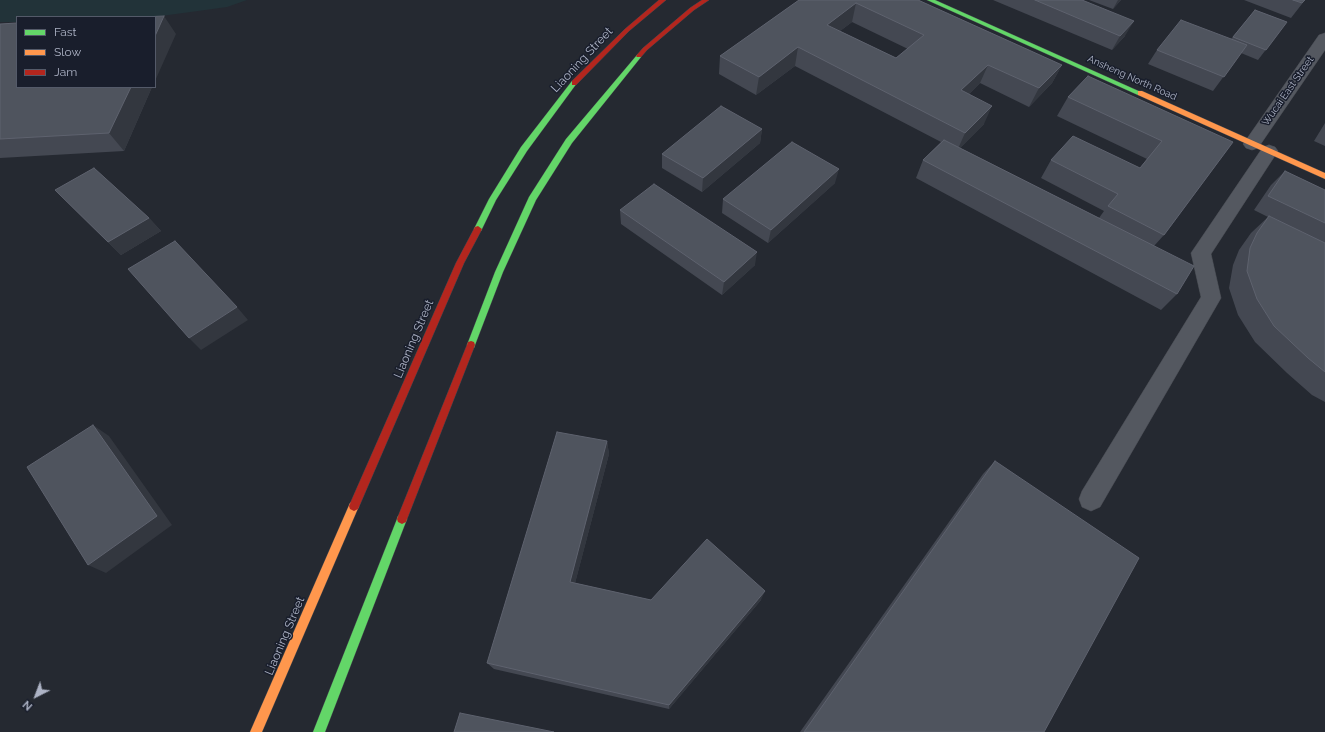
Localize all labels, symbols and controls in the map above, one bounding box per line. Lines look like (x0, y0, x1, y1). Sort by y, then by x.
legend (16, 16, 156, 88)
text: Fast (54, 25, 77, 39)
street label: Liaoning Street (548, 25, 616, 95)
text: Slow (54, 45, 81, 59)
street label: Ansheng North Road (1085, 53, 1179, 103)
street label: Wucai East Street (1260, 54, 1316, 128)
text: Jam (54, 65, 77, 79)
street label: Liaoning Street (391, 298, 437, 380)
street label: Liaoning Street (262, 595, 308, 677)
north arrow (16, 676, 56, 716)
text: N (20, 698, 35, 713)

